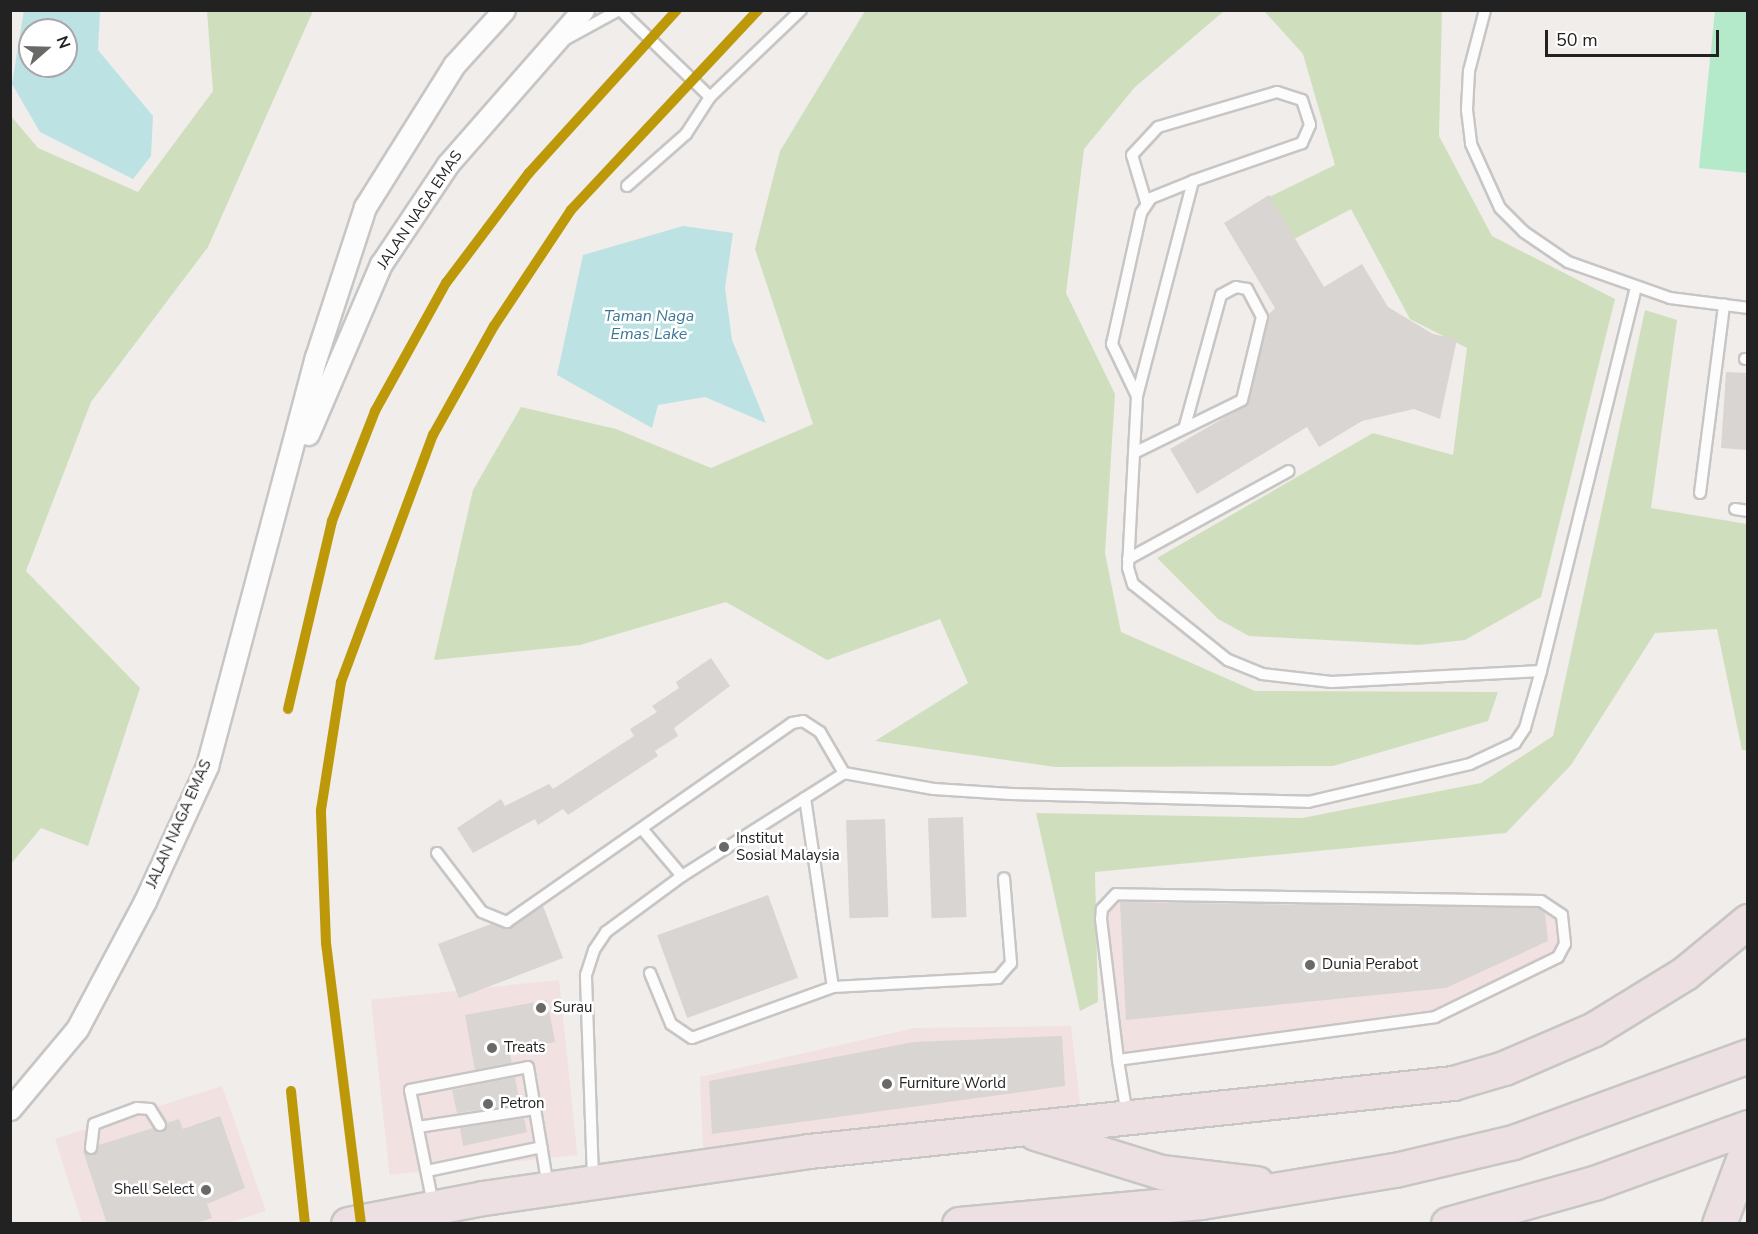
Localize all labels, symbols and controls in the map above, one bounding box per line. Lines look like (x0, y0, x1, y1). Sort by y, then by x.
north arrow (18, 18, 78, 78)
scale bar (1548, 18, 1722, 56)
text: 50 m (1556, 28, 1598, 52)
text: N (51, 33, 75, 52)
street label: JALAN NAGA EMAS (374, 147, 466, 273)
water label: Taman Naga Emas Lake (604, 306, 694, 344)
street label: JALAN NAGA EMAS (143, 757, 215, 891)
place label: Institut Sosial Malaysia (736, 829, 840, 864)
marker: Institut Sosial Malaysia (717, 840, 731, 854)
place label: Dunia Perabot (1322, 956, 1418, 974)
marker: Dunia Perabot (1303, 958, 1317, 972)
place label: Surau (553, 999, 592, 1017)
marker: Surau (534, 1001, 548, 1015)
place label: Treats (504, 1039, 546, 1057)
marker: Treats (485, 1041, 499, 1055)
place label: Furniture World (899, 1075, 1006, 1093)
marker: Furniture World (880, 1077, 894, 1091)
place label: Petron (500, 1095, 545, 1113)
marker: Petron (481, 1097, 495, 1111)
place label: Shell Select (114, 1181, 194, 1199)
marker: Shell Select (199, 1183, 213, 1197)

